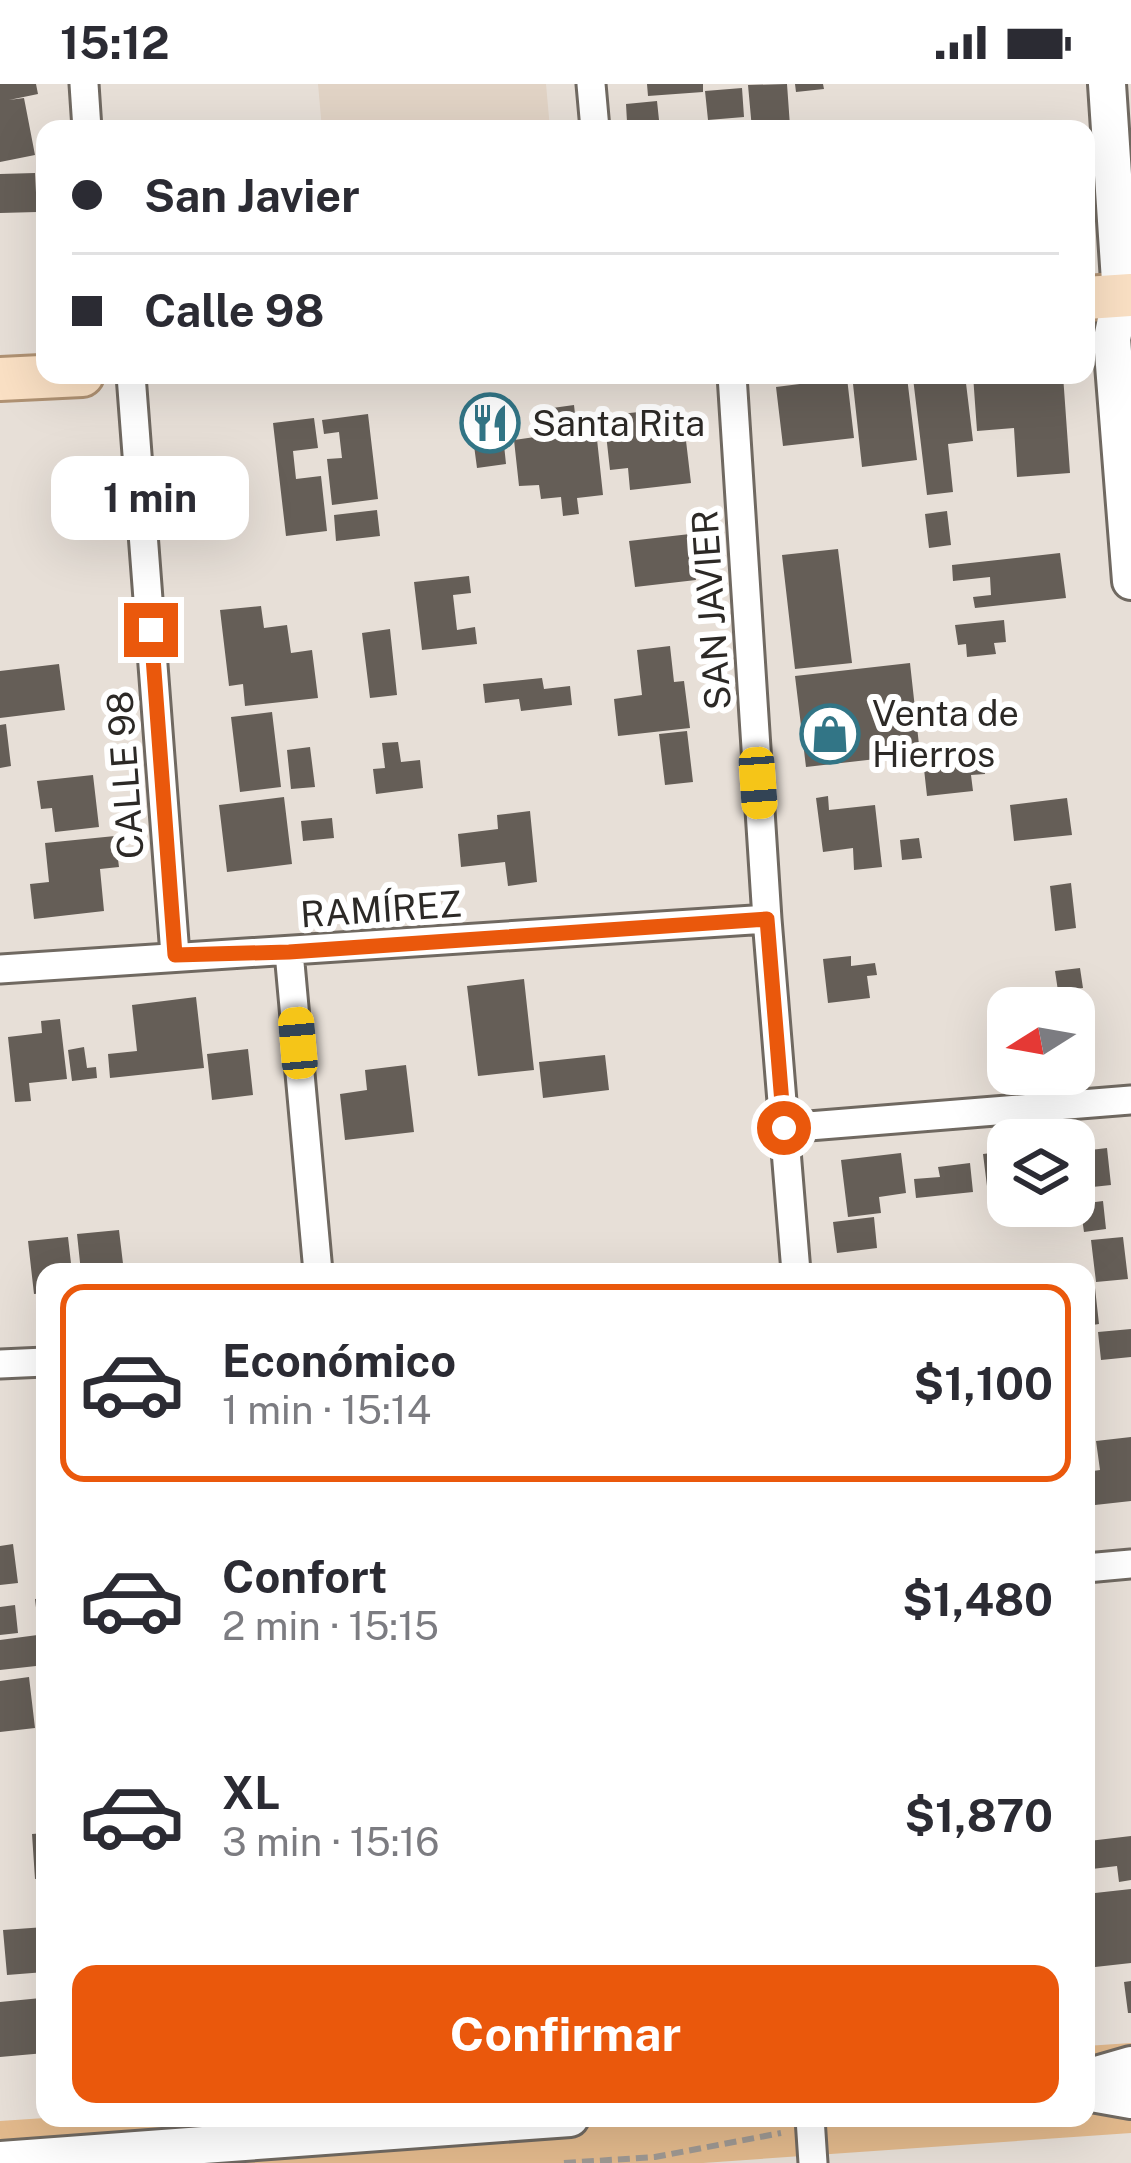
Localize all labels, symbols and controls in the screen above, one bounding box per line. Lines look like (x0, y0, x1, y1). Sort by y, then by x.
text: 15:12 (60, 16, 170, 69)
text: San Javier (144, 169, 360, 222)
text: Calle 98 (144, 284, 324, 337)
restaurant icon: Santa Rita (459, 392, 521, 454)
place label: Santa Rita (532, 402, 705, 444)
callout: 1 min (52, 456, 250, 540)
text: 1 min (103, 475, 197, 521)
street label: SAN JAVIER (683, 509, 739, 711)
route end (124, 603, 178, 657)
street label: CALLE 98 (98, 690, 152, 860)
place label: Venta de Hierros (872, 692, 1019, 775)
shop icon: Venta de Hierros (799, 703, 861, 765)
car (738, 746, 778, 820)
street label: RAMÍREZ (299, 882, 463, 936)
north arrow (987, 987, 1095, 1095)
map controls (987, 987, 1095, 1227)
car (277, 1006, 319, 1080)
route start (757, 1101, 811, 1155)
button: layers (987, 1119, 1095, 1227)
icon: car (78, 1329, 186, 1437)
text: Económico (222, 1334, 456, 1387)
text: $1,100 (914, 1357, 1053, 1410)
text: 1 min · 15:14 (222, 1387, 431, 1433)
icon: car (78, 1545, 186, 1653)
text: Confort (222, 1550, 387, 1603)
text: $1,480 (902, 1573, 1053, 1626)
text: 2 min · 15:15 (222, 1603, 439, 1649)
icon: car (78, 1761, 186, 1869)
text: XL (222, 1766, 280, 1819)
text: $1,870 (904, 1789, 1053, 1842)
text: 3 min · 15:16 (222, 1819, 440, 1865)
button: Confirmar (72, 1965, 1059, 2103)

